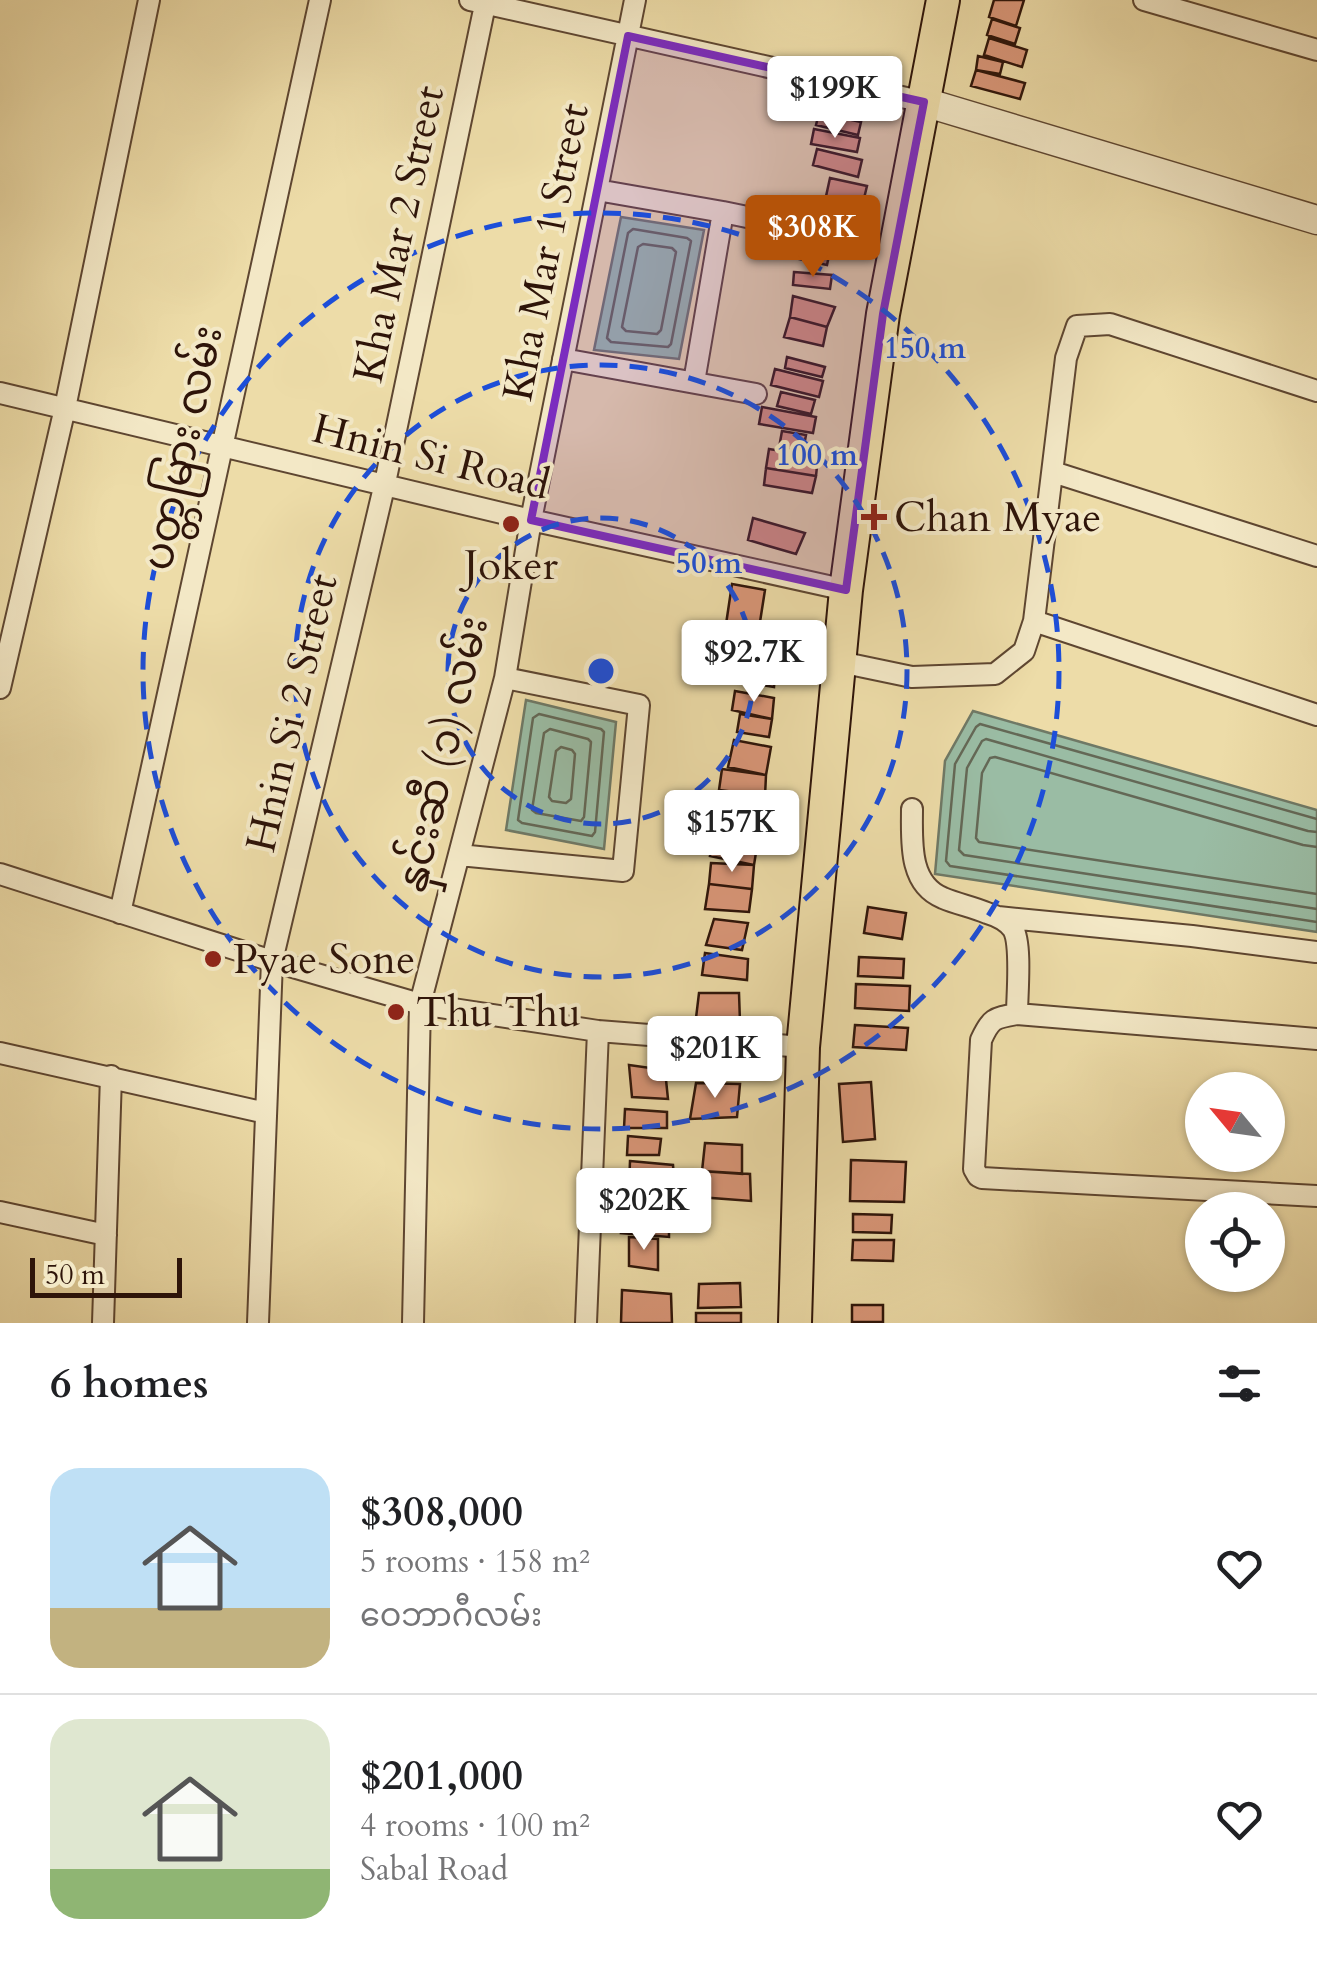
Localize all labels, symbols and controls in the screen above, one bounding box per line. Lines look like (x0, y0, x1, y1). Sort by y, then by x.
pin: $199K (765, 56, 905, 141)
text: $199K (789, 66, 881, 110)
street label: Kha Mar 2 Street (340, 80, 458, 388)
street label: Kha Mar 1 Street (489, 98, 603, 406)
pin: $308K (743, 195, 883, 280)
text: $308K (767, 205, 859, 249)
street label: ပတ္တမြား လမ်း (129, 320, 242, 577)
text: 150 m (884, 328, 966, 369)
street label: Hnin Si Road (307, 400, 555, 514)
text: 100 m (776, 435, 858, 476)
place label: Chan Myae (894, 489, 1101, 546)
marker: Chan Myae (863, 506, 885, 528)
marker: Joker (500, 513, 522, 535)
place label: Joker (458, 537, 559, 594)
text: 50 m (676, 543, 743, 584)
street label: Hnin Si 2 Street (232, 568, 352, 858)
street label: နှင်းဆီ (၁) လမ်း (384, 611, 507, 899)
pin: $92.7K (673, 620, 835, 705)
text: $92.7K (704, 630, 804, 674)
centre of rings (583, 653, 619, 689)
pin: $157K (662, 790, 802, 875)
text: $157K (686, 800, 778, 844)
place label: Pyae Sone (233, 931, 415, 988)
marker: Pyae Sone (202, 948, 224, 970)
place label: Thu Thu (416, 984, 581, 1041)
marker: Thu Thu (385, 1001, 407, 1023)
pin: $201K (645, 1016, 785, 1101)
text: $201K (669, 1026, 761, 1070)
north arrow (1185, 1072, 1285, 1172)
map controls (1185, 1072, 1285, 1292)
pin: $202K (574, 1168, 714, 1253)
text: $202K (598, 1178, 690, 1222)
button: locate (1185, 1192, 1285, 1292)
scale bar (30, 1253, 182, 1298)
text: 50 m (45, 1256, 105, 1294)
text: 6 homes (50, 1355, 208, 1412)
icon: filters (1212, 1356, 1267, 1411)
text: $308,000 (360, 1483, 523, 1540)
icon: home (130, 1508, 250, 1628)
text: 5 rooms · 158 m² (360, 1540, 590, 1584)
icon: heart (1212, 1541, 1267, 1596)
text: ဝေဘာဂီလမ်း (360, 1594, 542, 1638)
text: $201,000 (360, 1747, 523, 1804)
icon: home (130, 1759, 250, 1879)
icon: heart (1212, 1792, 1267, 1847)
text: 4 rooms · 100 m² (360, 1804, 590, 1848)
text: Sabal Road (360, 1848, 508, 1892)

